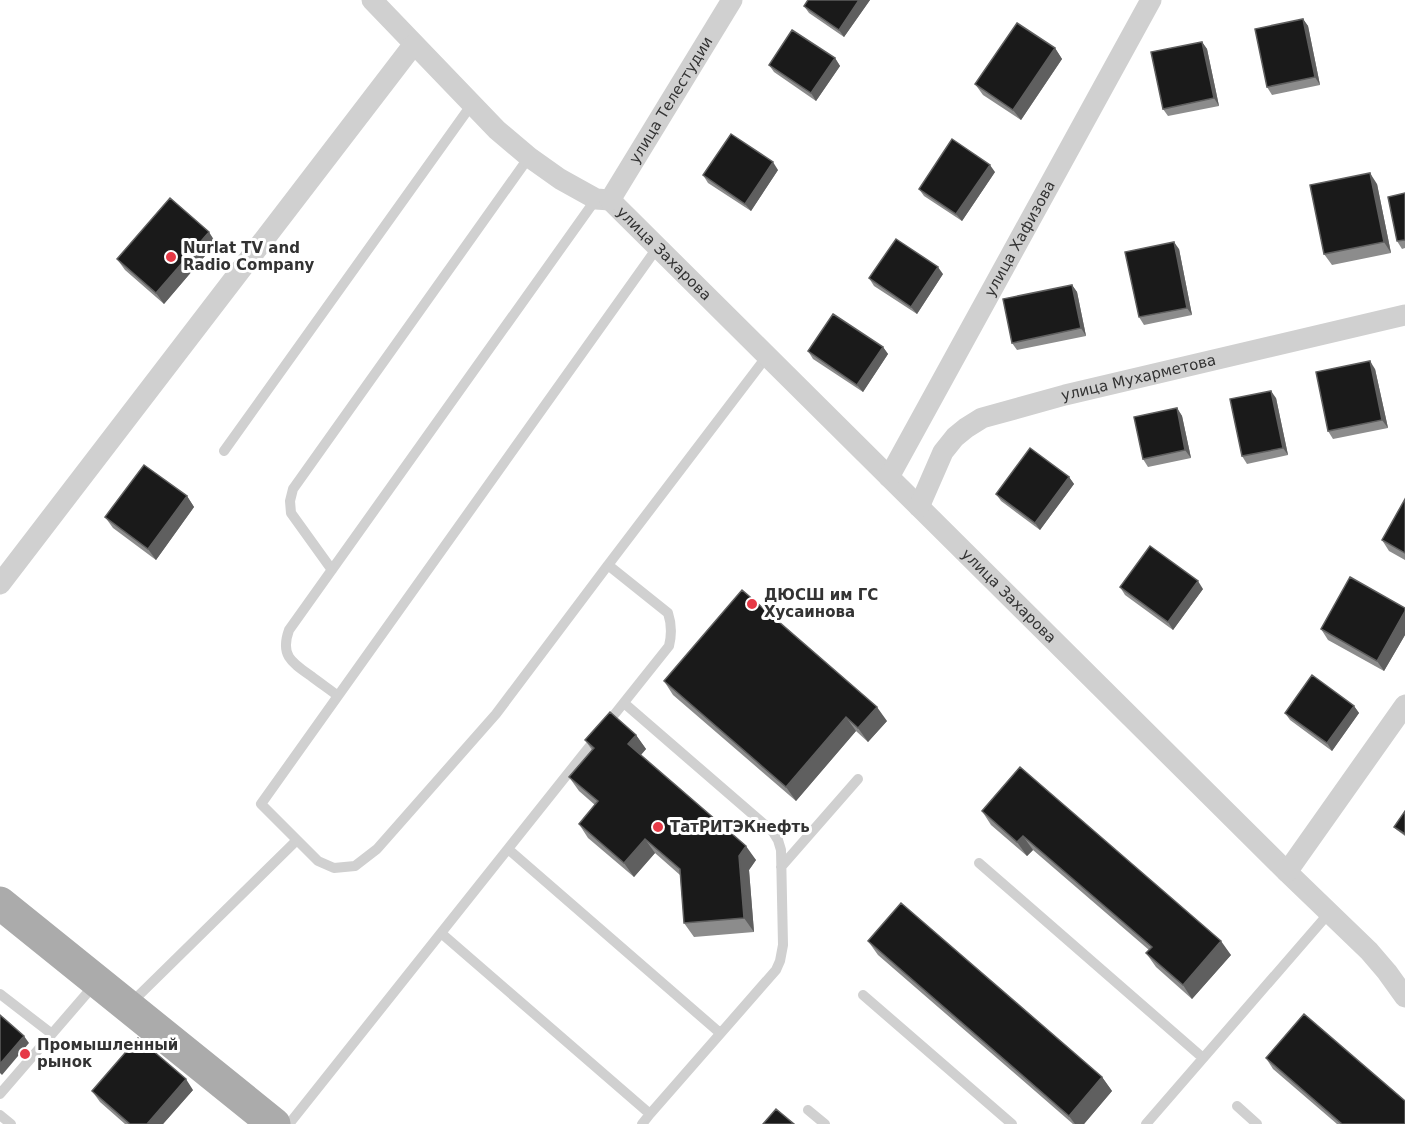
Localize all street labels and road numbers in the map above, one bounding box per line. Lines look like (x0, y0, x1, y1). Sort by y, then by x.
street label: улица Телестудии (625, 33, 716, 167)
street label: улица Хафизова (981, 177, 1059, 300)
street label: улица Захарова (613, 203, 715, 304)
street label: улица Мухарметова (1059, 351, 1218, 405)
street label: улица Захарова (958, 545, 1060, 647)

